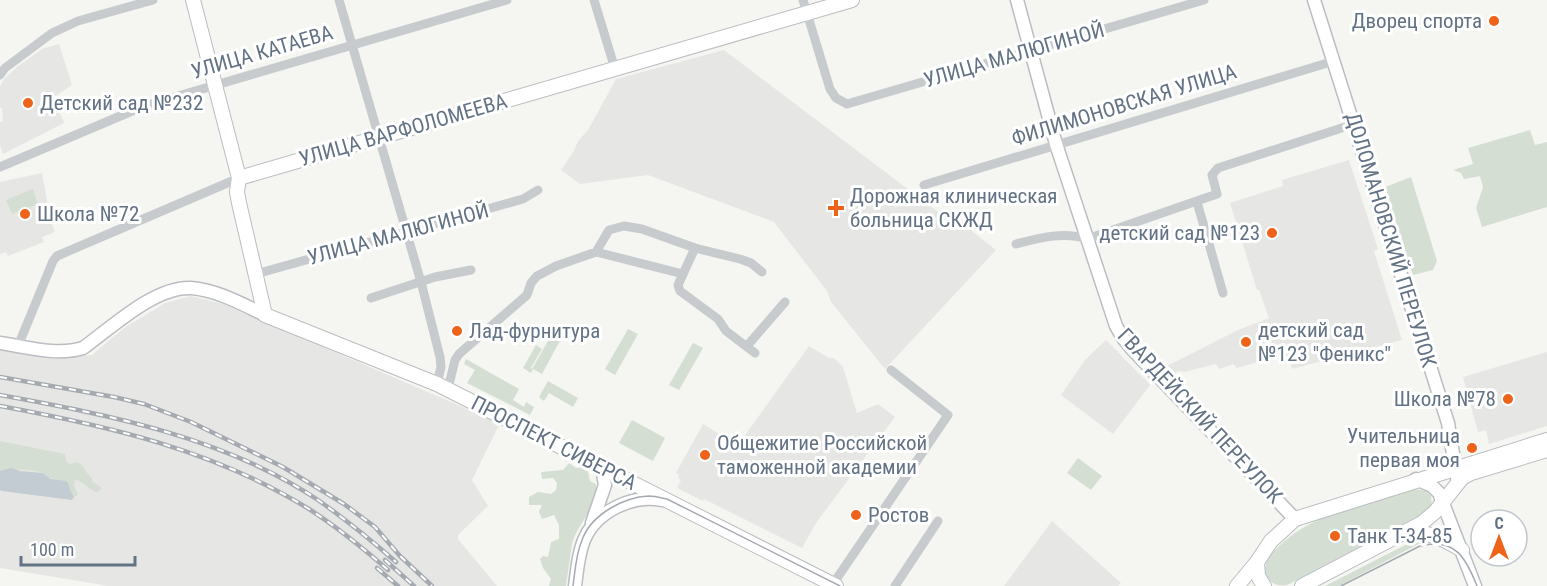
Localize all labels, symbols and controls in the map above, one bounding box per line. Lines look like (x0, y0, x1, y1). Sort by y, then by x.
place label: Дворец спорта (1352, 9, 1482, 33)
marker: Дворец спорта (1487, 14, 1501, 28)
street label: УЛИЦА МАЛЮГИНОЙ (921, 18, 1107, 92)
street label: УЛИЦА КАТАЕВА (188, 20, 336, 84)
street label: ФИЛИМОНОВСКАЯ УЛИЦА (1009, 59, 1239, 151)
street label: УЛИЦА ВАРФОЛОМЕЕВА (296, 89, 510, 171)
place label: Детский сад №232 (40, 91, 203, 115)
marker: Детский сад №232 (21, 96, 35, 110)
street label: ДОЛОМАНОВСКИЙ ПЕРЕУЛОК (1341, 110, 1441, 370)
place label: Дорожная клиническая больница СКЖД (850, 184, 1057, 232)
street label: УЛИЦА МАЛЮГИНОЙ (305, 198, 491, 270)
marker: Дорожная клиническая больница СКЖД (827, 199, 845, 217)
place label: Школа №72 (37, 202, 139, 226)
marker: Школа №72 (18, 207, 32, 221)
place label: детский сад №123 (1099, 221, 1260, 245)
marker: детский сад №123 (1265, 226, 1279, 240)
place label: детский сад №123 "Феникс" (1258, 318, 1391, 366)
place label: Лад-фурнитура (469, 319, 600, 343)
marker: Лад-фурнитура (450, 324, 464, 338)
street label: ГВАРДЕЙСКИЙ ПЕРЕУЛОК (1113, 324, 1287, 509)
marker: детский сад №123 "Феникс" (1239, 335, 1253, 349)
place label: Школа №78 (1394, 387, 1496, 411)
street label: ПРОСПЕКТ СИВЕРСА (467, 391, 641, 495)
marker: Школа №78 (1501, 392, 1515, 406)
place label: Учительница первая моя (1347, 424, 1460, 472)
place label: Общежитие Российской таможенной академии (717, 431, 927, 479)
marker: Учительница первая моя (1465, 441, 1479, 455)
marker: Общежитие Российской таможенной академии (698, 448, 712, 462)
place label: Ростов (868, 503, 929, 527)
marker: Ростов (849, 508, 863, 522)
north arrow (1469, 508, 1529, 568)
text: С (1494, 514, 1504, 533)
place label: Танк Т-34-85 (1347, 524, 1452, 548)
scale bar (21, 529, 135, 567)
marker: Танк Т-34-85 (1328, 529, 1342, 543)
text: 100 m (30, 539, 74, 560)

